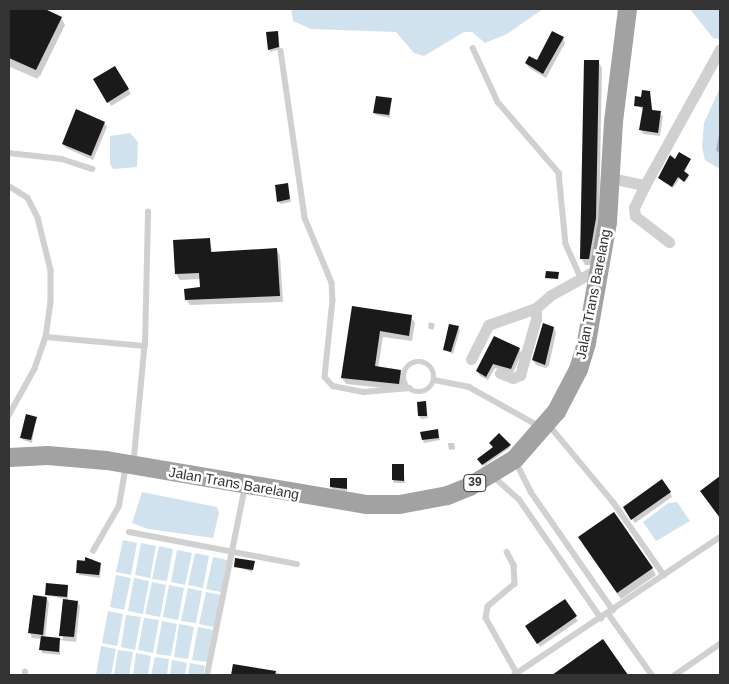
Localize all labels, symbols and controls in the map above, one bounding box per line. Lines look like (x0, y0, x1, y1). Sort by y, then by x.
street label: Jalan Trans Barelang (572, 227, 614, 361)
street label: Jalan Trans Barelang (167, 463, 301, 503)
road number: 39 (462, 473, 488, 492)

